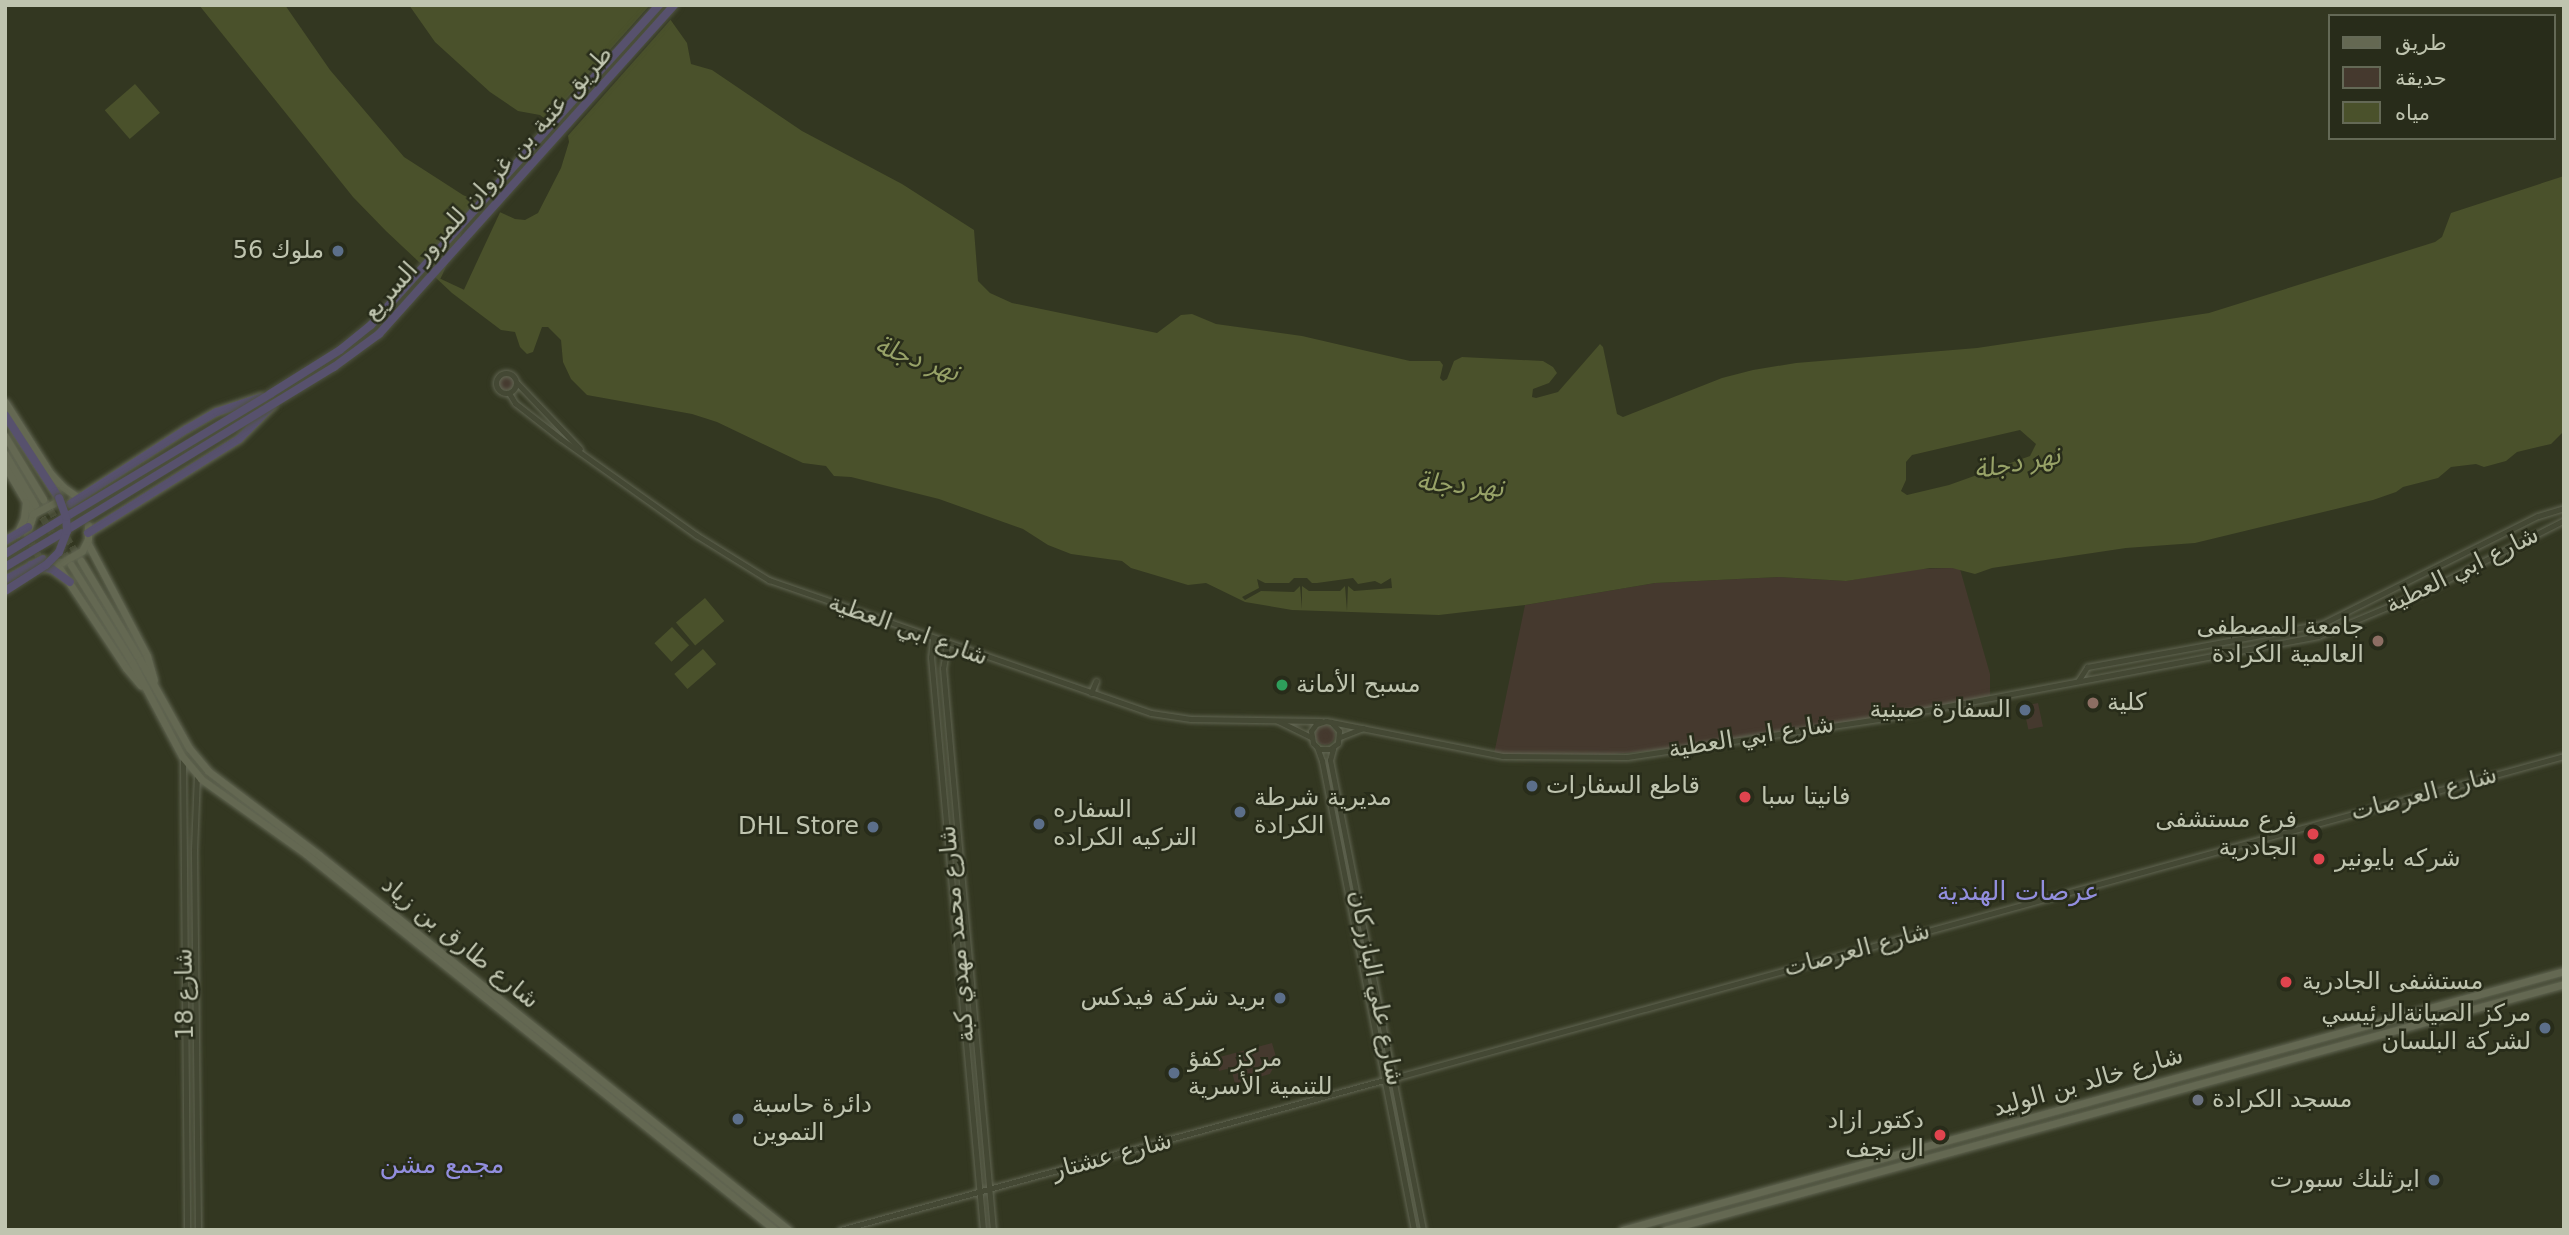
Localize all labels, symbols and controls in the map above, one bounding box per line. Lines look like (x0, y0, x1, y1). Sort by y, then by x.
legend (2328, 14, 2555, 140)
text: طريق (2395, 31, 2447, 55)
street label: طريق عتبة بن غزوان للمرور السريع (357, 40, 619, 326)
text: حديقة (2395, 66, 2447, 90)
text: مياه (2395, 101, 2430, 125)
place label: ملوك 56 (233, 237, 324, 265)
marker: ملوك 56 (330, 243, 346, 259)
water label: نهر دجلة (871, 329, 963, 389)
water label: نهر دجلة (1972, 440, 2062, 486)
water label: نهر دجلة (1415, 466, 1505, 504)
street label: شارع ابي العطية (2381, 520, 2543, 620)
street label: شارع ابي العطية (824, 588, 992, 672)
place label: جامعة المصطفى العالمية الكرادة (2196, 613, 2364, 669)
marker: جامعة المصطفى العالمية الكرادة (2370, 633, 2386, 649)
place label: مسبح الأمانة (1296, 671, 1421, 699)
marker: مسبح الأمانة (1274, 677, 1290, 693)
place label: كلية (2107, 689, 2146, 717)
marker: كلية (2085, 695, 2101, 711)
place label: السفارة صينية (1869, 696, 2011, 724)
marker: السفارة صينية (2017, 702, 2033, 718)
street label: شارع ابي العطية (1666, 710, 1836, 764)
street label: شارع العرصات (2348, 761, 2500, 827)
place label: قاطع السفارات (1546, 772, 1700, 800)
marker: قاطع السفارات (1524, 778, 1540, 794)
place label: فانيتا سبا (1761, 783, 1851, 811)
place label: مديرية شرطة الكرادة (1254, 784, 1392, 840)
marker: فانيتا سبا (1735, 787, 1755, 807)
place label: السفاره التركيه الكراده (1053, 796, 1197, 852)
marker: مديرية شرطة الكرادة (1232, 804, 1248, 820)
place label: فرع مستشفى الجادرية (2155, 806, 2297, 862)
place label: DHL Store (738, 813, 859, 841)
marker: السفاره التركيه الكراده (1031, 816, 1047, 832)
marker: DHL Store (865, 819, 881, 835)
street label: شارع محمد مهدي كبة (933, 824, 981, 1044)
marker: فرع مستشفى الجادرية (2303, 824, 2323, 844)
place label: شركه بايونير (2335, 845, 2461, 873)
marker: شركه بايونير (2309, 849, 2329, 869)
street label: شارع طارق بن زياد (376, 871, 544, 1015)
district label: عرصات الهندية (1937, 876, 2099, 908)
street label: شارع علي البازركان (1343, 888, 1409, 1088)
street label: شارع العرصات (1781, 917, 1933, 983)
street label: شارع 18 (170, 948, 200, 1040)
place label: مستشفى الجادرية (2302, 968, 2483, 996)
marker: مستشفى الجادرية (2276, 972, 2296, 992)
place label: بريد شركة فيدكس (1081, 984, 1266, 1012)
marker: بريد شركة فيدكس (1272, 990, 1288, 1006)
place label: مركز الصيانةالرئيسي لشركة البلسان (2321, 1000, 2531, 1056)
marker: مركز الصيانةالرئيسي لشركة البلسان (2537, 1020, 2553, 1036)
street label: شارع خالد بن الوليد (1989, 1041, 2187, 1123)
place label: مركز كفؤ للتنمية الأسرية (1188, 1045, 1333, 1101)
marker: مركز كفؤ للتنمية الأسرية (1166, 1065, 1182, 1081)
place label: مسجد الكرادة (2212, 1086, 2352, 1114)
place label: دائرة حاسبة التموين (752, 1091, 872, 1147)
marker: مسجد الكرادة (2190, 1092, 2206, 1108)
place label: دكتور ازاد ال نجف (1827, 1107, 1924, 1163)
marker: دائرة حاسبة التموين (730, 1111, 746, 1127)
marker: دكتور ازاد ال نجف (1930, 1125, 1950, 1145)
street label: شارع عشتار (1049, 1126, 1175, 1186)
district label: مجمع مشن (380, 1149, 504, 1181)
place label: ايرثلنك سبورت (2270, 1166, 2420, 1194)
marker: ايرثلنك سبورت (2426, 1172, 2442, 1188)

